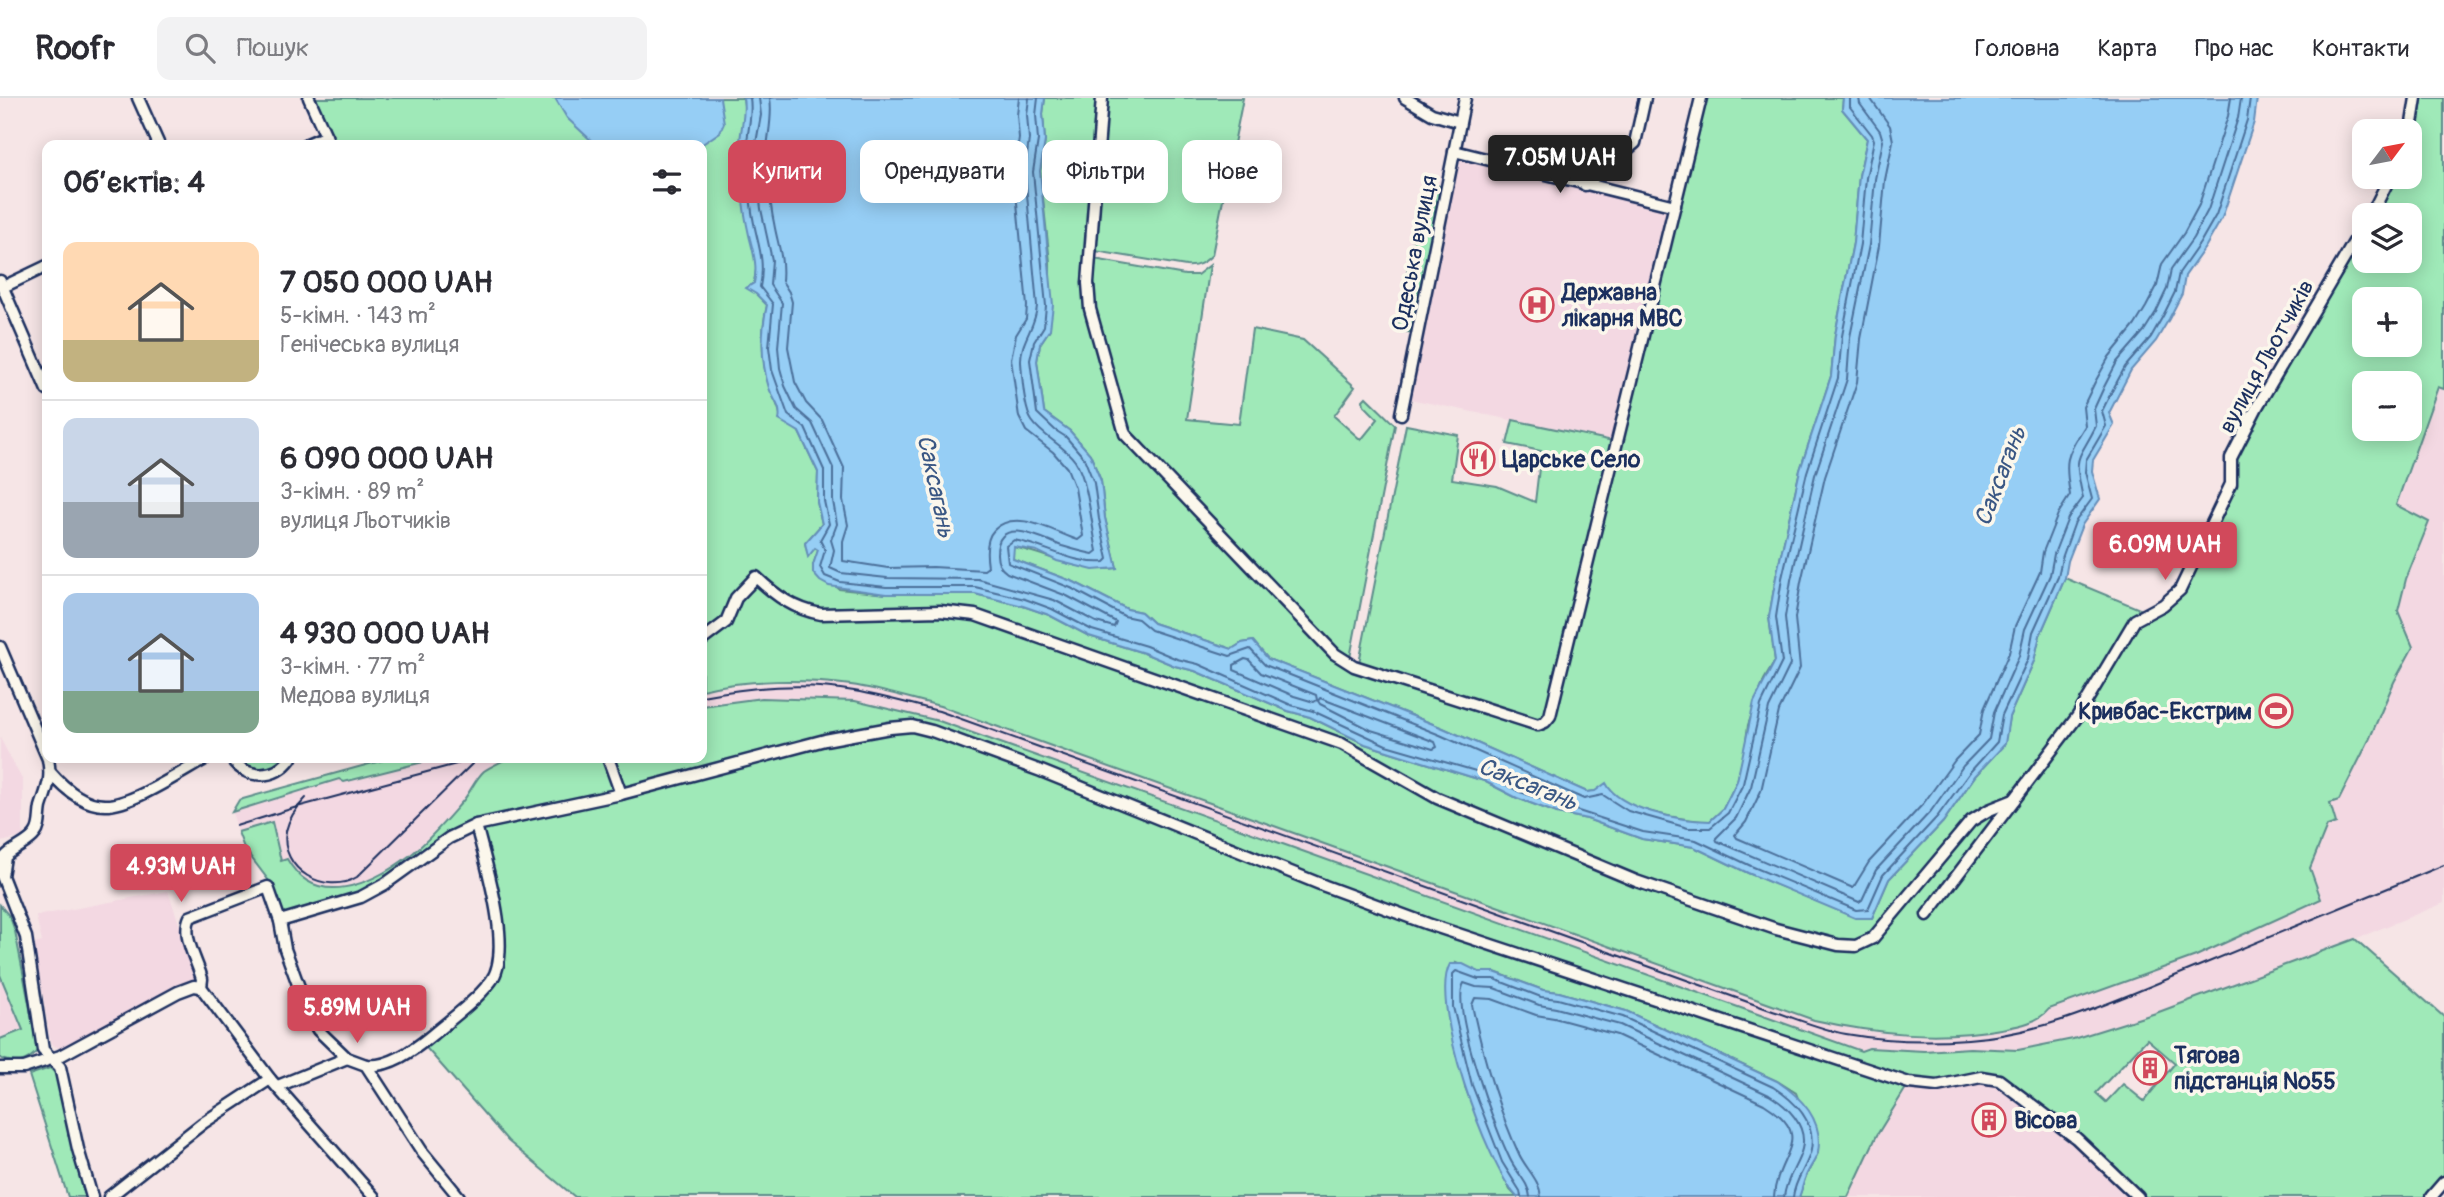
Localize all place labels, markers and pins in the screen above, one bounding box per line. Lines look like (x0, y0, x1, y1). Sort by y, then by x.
pin: 7.05M UAH (1480, 136, 1640, 195)
place label: Державна лікарня МВС (1560, 278, 1683, 333)
hospital icon: Державна лікарня МВС (1518, 286, 1556, 324)
restaurant icon: Царське Село (1459, 440, 1497, 478)
place label: Царське Село (1502, 445, 1641, 474)
pin: 6.09M UAH (2085, 522, 2245, 582)
sports icon: Кривбас-Екстрим (2257, 692, 2295, 730)
place label: Кривбас-Екстрим (2078, 697, 2252, 726)
pin: 4.93M UAH (101, 844, 261, 904)
pin: 5.89M UAH (277, 986, 437, 1045)
place label: Тягова підстанція №55 (2173, 1041, 2336, 1096)
building icon: Тягова підстанція №55 (2131, 1049, 2169, 1087)
building icon: Вісова (1970, 1101, 2008, 1139)
place label: Вісова (2014, 1106, 2077, 1135)

